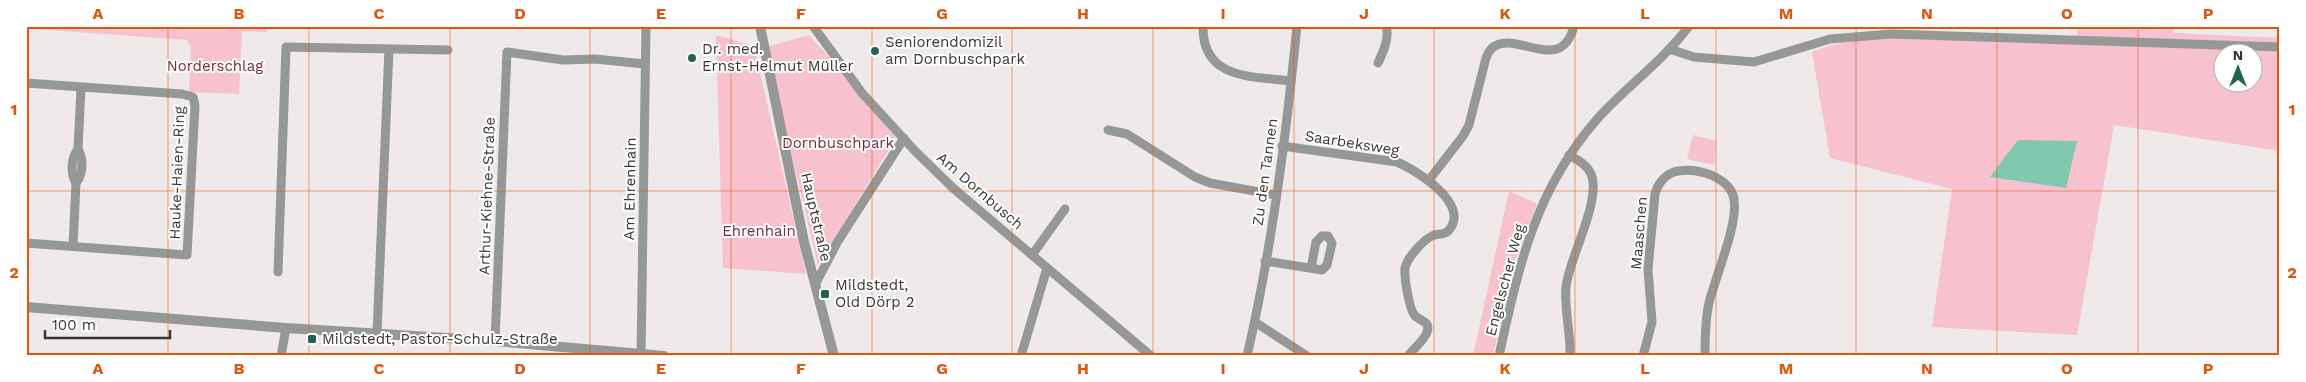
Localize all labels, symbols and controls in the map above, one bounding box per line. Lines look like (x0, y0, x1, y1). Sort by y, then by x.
text: A (93, 4, 104, 23)
text: B (234, 4, 245, 23)
text: C (374, 4, 385, 23)
text: D (514, 4, 526, 23)
text: E (656, 4, 666, 23)
text: F (796, 4, 806, 23)
text: G (936, 4, 948, 23)
text: H (1077, 4, 1089, 23)
text: I (1220, 4, 1226, 23)
text: J (1359, 4, 1369, 23)
text: K (1499, 4, 1511, 23)
text: L (1640, 4, 1650, 23)
text: M (1779, 4, 1793, 23)
text: N (1921, 4, 1933, 23)
text: O (2061, 4, 2073, 23)
text: P (2203, 4, 2214, 23)
place label: Seniorendomizil am Dornbuschpark (885, 33, 1025, 68)
place label: Dr. med. Ernst-Helmut Müller (702, 40, 854, 75)
north arrow (2214, 42, 2264, 92)
marker: Seniorendomizil am Dornbuschpark (869, 45, 881, 57)
text: N (2233, 47, 2243, 63)
marker: Dr. med. Ernst-Helmut Müller (686, 52, 698, 64)
park label: Norderschlag (167, 57, 263, 75)
text: 1 (11, 100, 17, 119)
text: 1 (2289, 100, 2295, 119)
street label: Hauke-Haien-Ring (166, 106, 188, 240)
street label: Arthur-Kiehne-Straße (475, 117, 499, 275)
street label: Zu den Tannen (1249, 117, 1281, 227)
street label: Saarbeksweg (1303, 127, 1401, 159)
park label: Dornbuschpark (782, 134, 894, 152)
street label: Am Ehrenhain (620, 137, 640, 241)
street label: Am Dornbusch (933, 149, 1027, 233)
street label: Hauptstraße (797, 171, 835, 263)
street label: Maaschen (1627, 196, 1651, 270)
park label: Ehrenhain (722, 222, 796, 240)
street label: Engelscher Weg (1481, 222, 1529, 338)
text: 2 (9, 263, 19, 282)
text: 2 (2287, 263, 2297, 282)
place label: Mildstedt, Old Dörp 2 (835, 276, 915, 311)
marker: Mildstedt, Old Dörp 2 (819, 288, 831, 300)
scale bar (45, 307, 170, 339)
text: 100 m (52, 316, 96, 334)
place label: Mildstedt, Pastor-Schulz-Straße (322, 330, 558, 348)
marker: Mildstedt, Pastor-Schulz-Straße (306, 333, 318, 345)
text: A (93, 359, 104, 378)
text: B (234, 359, 245, 378)
text: C (374, 359, 385, 378)
text: D (514, 359, 526, 378)
text: E (656, 359, 666, 378)
text: F (796, 359, 806, 378)
text: G (936, 359, 948, 378)
text: H (1077, 359, 1089, 378)
text: I (1220, 359, 1226, 378)
text: J (1359, 359, 1369, 378)
text: K (1499, 359, 1511, 378)
text: L (1640, 359, 1650, 378)
text: M (1779, 359, 1793, 378)
text: N (1921, 359, 1933, 378)
text: O (2061, 359, 2073, 378)
text: P (2203, 359, 2214, 378)

